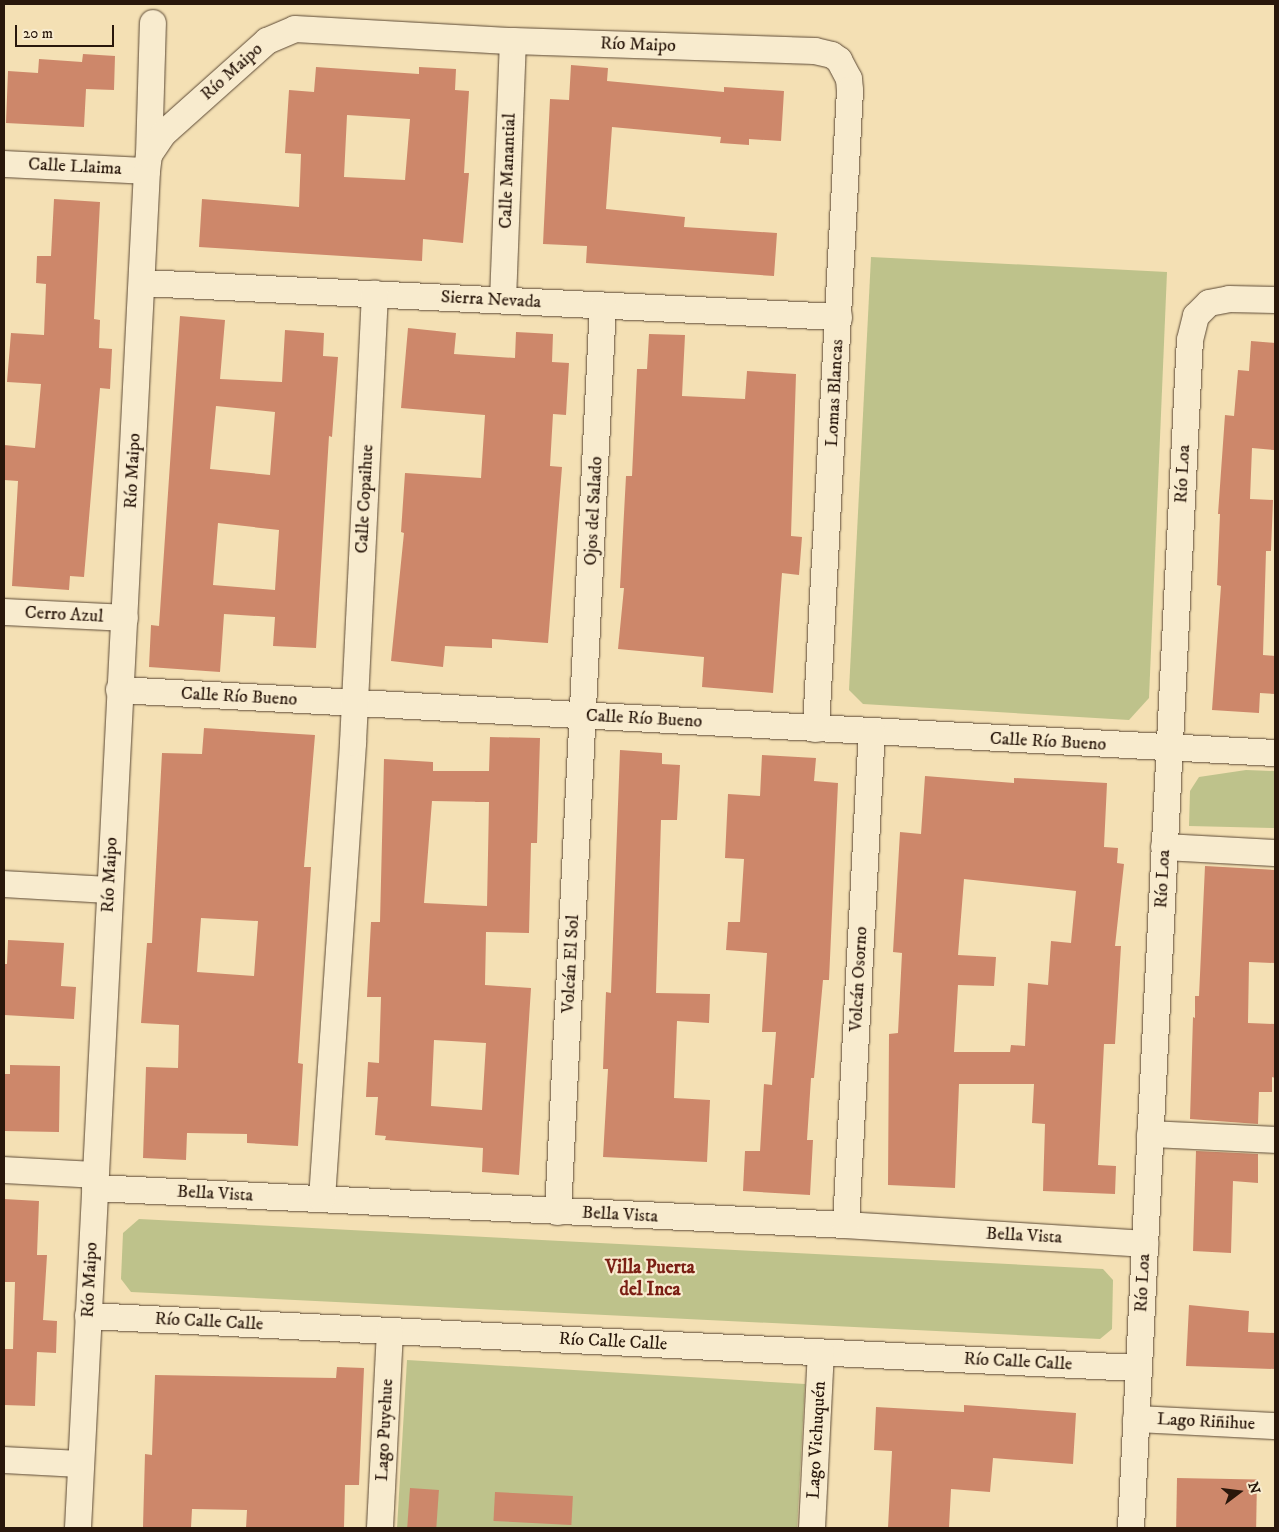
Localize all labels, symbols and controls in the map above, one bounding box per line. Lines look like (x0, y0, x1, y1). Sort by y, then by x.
scale bar (18, 15, 116, 47)
text: 20 m (23, 24, 53, 43)
street label: Río Maipo (600, 33, 676, 57)
street label: Río Maipo (197, 39, 267, 105)
street label: Calle Manantial (495, 113, 521, 229)
street label: Calle Llaima (28, 154, 122, 180)
street label: Sierra Nevada (440, 287, 542, 313)
street label: Lomas Blancas (821, 339, 849, 447)
street label: Río Maipo (120, 433, 146, 509)
street label: Calle Copaihue (351, 444, 379, 554)
street label: Río Loa (1171, 444, 1195, 504)
street label: Ojos del Salado (580, 456, 608, 566)
street label: Cerro Azul (24, 602, 104, 628)
street label: Calle Río Bueno (180, 683, 298, 711)
street label: Calle Río Bueno (585, 705, 703, 733)
street label: Calle Río Bueno (989, 728, 1107, 756)
street label: Río Maipo (97, 837, 123, 913)
street label: Río Loa (1151, 849, 1175, 909)
street label: Volcán El Sol (558, 914, 584, 1014)
street label: Volcán Osorno (845, 926, 873, 1032)
street label: Bella Vista (176, 1181, 254, 1207)
street label: Bella Vista (581, 1202, 659, 1228)
street label: Bella Vista (985, 1223, 1063, 1249)
street label: Río Maipo (77, 1242, 103, 1318)
street label: Río Loa (1131, 1253, 1155, 1313)
district label: Villa Puerta del Inca (605, 1257, 695, 1301)
street label: Río Calle Calle (154, 1308, 264, 1336)
street label: Río Calle Calle (558, 1328, 668, 1356)
street label: Río Calle Calle (963, 1348, 1073, 1376)
street label: Lago Puyehue (372, 1378, 398, 1482)
street label: Lago Vichuquén (803, 1380, 831, 1500)
street label: Lago Riñihue (1156, 1409, 1256, 1435)
north arrow (1214, 1467, 1264, 1517)
text: N (1243, 1480, 1264, 1496)

